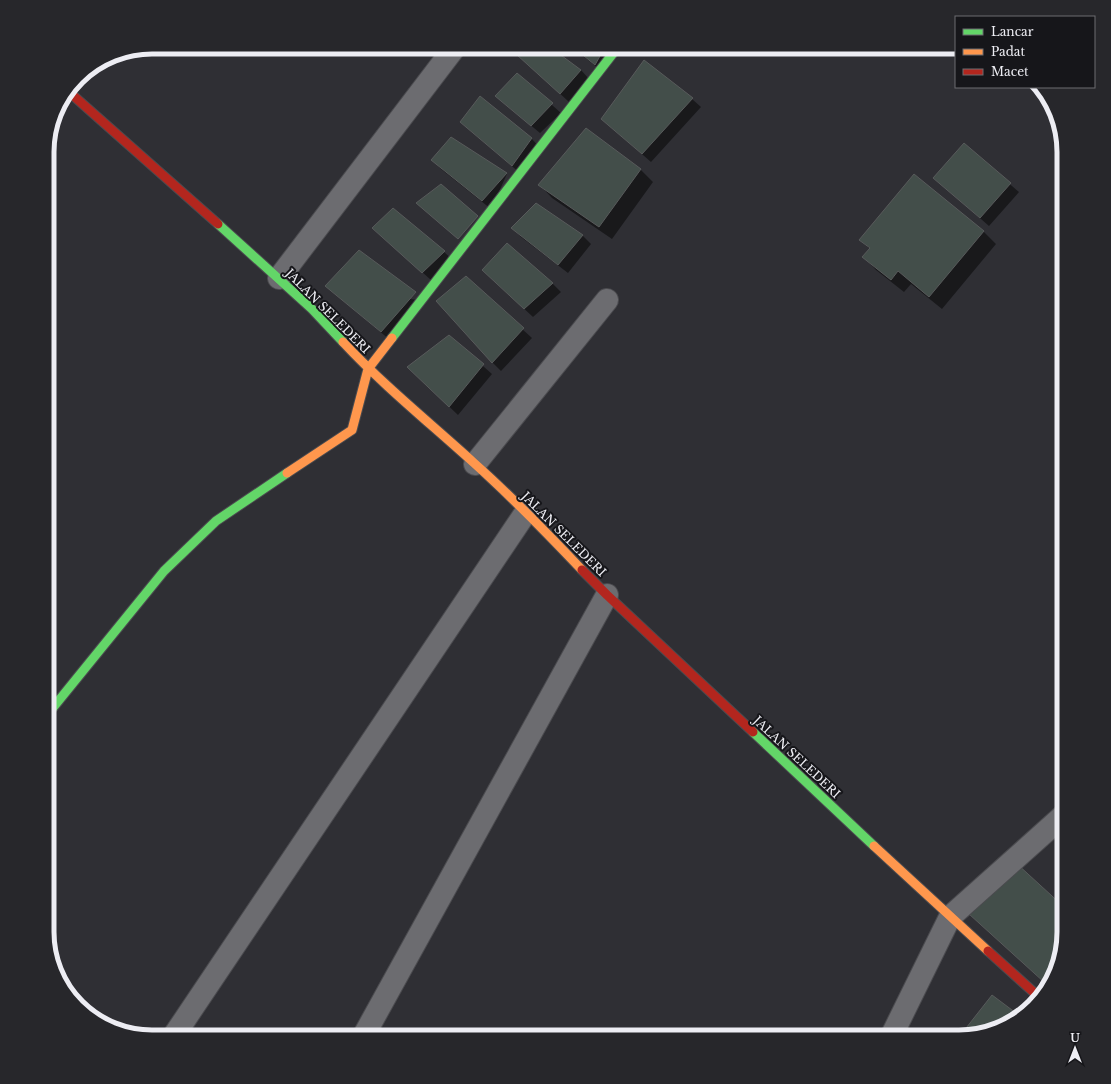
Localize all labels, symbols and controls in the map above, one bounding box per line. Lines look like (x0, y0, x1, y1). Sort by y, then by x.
legend (955, 16, 1095, 88)
text: Lancar (991, 24, 1034, 39)
text: Padat (991, 44, 1025, 59)
text: Macet (991, 64, 1029, 79)
street label: JALAN SELEDERI (281, 264, 373, 356)
street label: JALAN SELEDERI (517, 487, 609, 579)
street label: JALAN SELEDERI (749, 711, 844, 801)
north arrow (1055, 1028, 1095, 1068)
text: U (1070, 1031, 1080, 1045)

